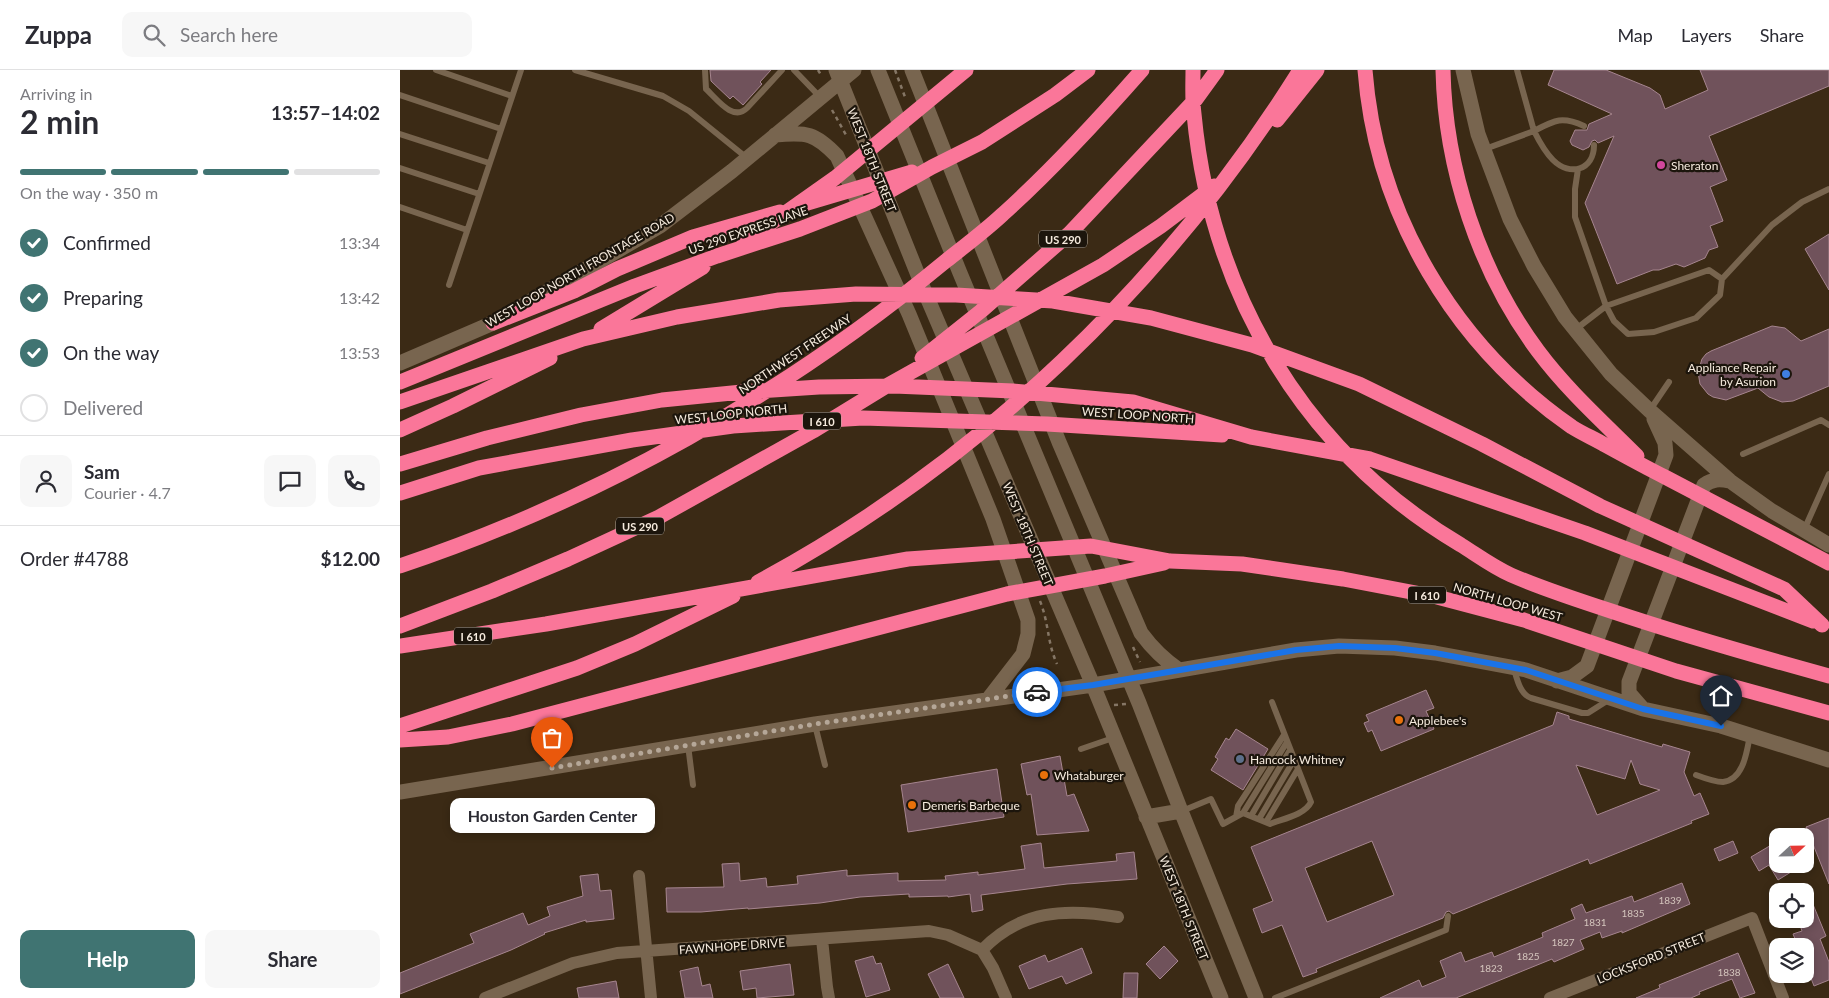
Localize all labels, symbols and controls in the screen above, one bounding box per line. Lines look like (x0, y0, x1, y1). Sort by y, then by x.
search box (122, 12, 472, 57)
text: Zuppa (25, 20, 92, 49)
icon: search (140, 21, 168, 49)
text: Search here (180, 23, 278, 46)
text: Map (1617, 24, 1653, 46)
text: Layers (1681, 24, 1732, 46)
text: Share (1760, 24, 1804, 46)
text: Arriving in (20, 84, 93, 103)
text: 13:57–14:02 (271, 101, 380, 124)
text: 2 min (20, 102, 99, 141)
street label: WEST 18TH STREET (844, 106, 900, 214)
place label: Sheraton (1671, 158, 1718, 173)
marker: Sheraton (1655, 159, 1667, 171)
text: On the way · 350 m (20, 183, 158, 202)
street label: US 290 EXPRESS LANE (686, 203, 810, 257)
street label: WEST LOOP NORTH FRONTAGE ROAD (483, 210, 677, 330)
icon: check (20, 229, 48, 257)
road number: US 290 (1039, 230, 1087, 248)
text: Confirmed (63, 231, 151, 254)
text: 13:34 (339, 233, 380, 252)
icon: check (20, 284, 48, 312)
text: Preparing (63, 286, 143, 309)
text: 13:42 (339, 288, 380, 307)
street label: NORTHWEST FREEWAY (736, 310, 855, 397)
icon: check (20, 339, 48, 367)
text: On the way (63, 341, 159, 364)
text: 13:53 (339, 343, 380, 362)
place label: Appliance Repair by Asurion (1688, 360, 1777, 389)
marker: Appliance Repair by Asurion (1780, 368, 1792, 380)
text: Delivered (63, 396, 143, 419)
street label: WEST LOOP NORTH (674, 401, 788, 427)
street label: WEST LOOP NORTH (1081, 404, 1195, 426)
road number: I 610 (803, 412, 841, 430)
button: person (20, 455, 72, 507)
button: chat (264, 455, 316, 507)
button: phone (328, 455, 380, 507)
text: Sam (84, 460, 120, 483)
street label: WEST 18TH STREET (999, 480, 1057, 588)
text: Courier · 4.7 (84, 483, 171, 502)
road number: US 290 (616, 518, 664, 534)
text: Order #4788 (20, 547, 129, 570)
text: $12.00 (320, 547, 380, 570)
street label: NORTH LOOP WEST (1452, 579, 1564, 625)
road number: I 610 (1408, 586, 1446, 604)
road number: I 610 (454, 628, 492, 644)
courier (1012, 667, 1062, 717)
pin (1700, 675, 1742, 726)
icon: car (1023, 678, 1051, 706)
icon: home (1707, 682, 1735, 710)
place label: Applebee's (1409, 713, 1466, 728)
marker: Applebee's (1393, 714, 1405, 726)
pin (531, 717, 573, 768)
icon: bag (538, 724, 566, 752)
place label: Hancock Whitney (1250, 752, 1345, 767)
marker: Hancock Whitney (1234, 753, 1246, 765)
place label: Whataburger (1054, 768, 1124, 783)
marker: Whataburger (1038, 769, 1050, 781)
callout: Houston Garden Center (449, 798, 654, 833)
place label: Demeris Barbeque (922, 798, 1020, 813)
marker: Demeris Barbeque (906, 799, 918, 811)
text: Houston Garden Center (468, 806, 637, 825)
north arrow (1769, 828, 1814, 872)
map controls (1769, 828, 1814, 983)
street label: WEST 18TH STREET (1156, 854, 1212, 962)
button: locate (1769, 883, 1814, 928)
house number: 1839 (1658, 894, 1682, 906)
house number: 1835 (1621, 907, 1645, 919)
house number: 1831 (1583, 916, 1607, 928)
street label: LOCKSFORD STREET (1594, 929, 1708, 987)
button: Help (20, 930, 195, 988)
button: Share (205, 930, 380, 988)
street label: FAWNHOPE DRIVE (678, 935, 786, 957)
house number: 1827 (1551, 936, 1575, 948)
button: layers (1769, 938, 1814, 983)
house number: 1825 (1516, 950, 1540, 962)
house number: 1823 (1479, 962, 1503, 974)
house number: 1838 (1717, 966, 1741, 978)

